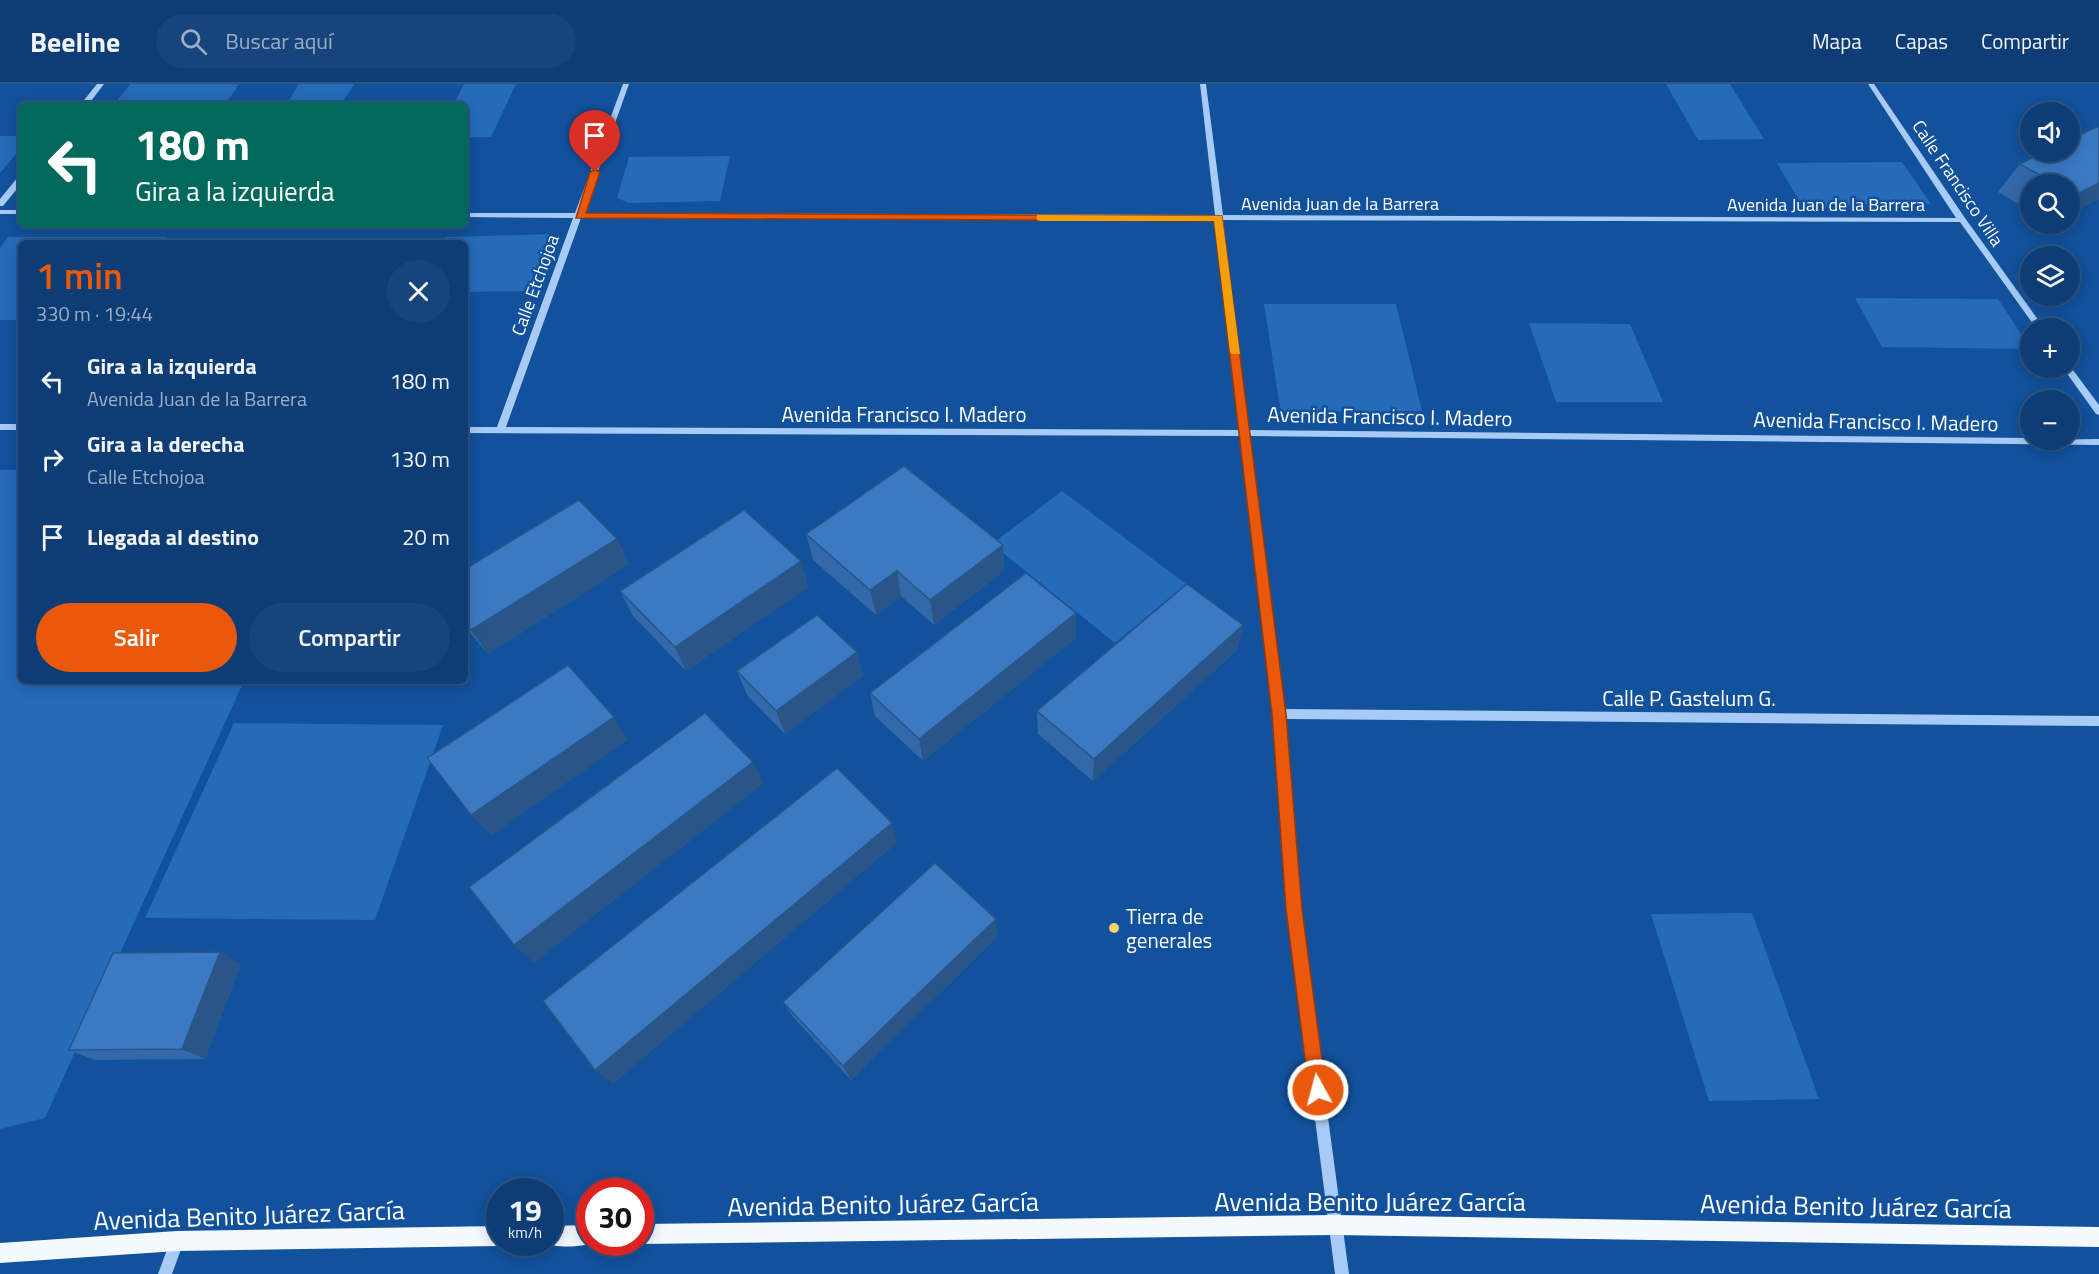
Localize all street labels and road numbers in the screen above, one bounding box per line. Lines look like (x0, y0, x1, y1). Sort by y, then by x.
street label: Calle Francisco Villa (1906, 114, 2010, 252)
street label: Avenida Juan de la Barrera (1241, 190, 1439, 217)
street label: Avenida Juan de la Barrera (1727, 191, 1925, 218)
street label: Calle Etchojoa (504, 231, 566, 339)
street label: Avenida Francisco I. Madero (781, 398, 1027, 430)
street label: Avenida Francisco I. Madero (1267, 398, 1513, 434)
street label: Avenida Francisco I. Madero (1753, 403, 1999, 439)
street label: Calle P. Gastelum G. (1602, 682, 1776, 714)
street label: Avenida Benito Juárez García (727, 1182, 1039, 1226)
street label: Avenida Benito Juárez García (1214, 1182, 1526, 1221)
street label: Avenida Benito Juárez García (1700, 1184, 2012, 1228)
street label: Avenida Benito Juárez García (93, 1190, 405, 1240)

